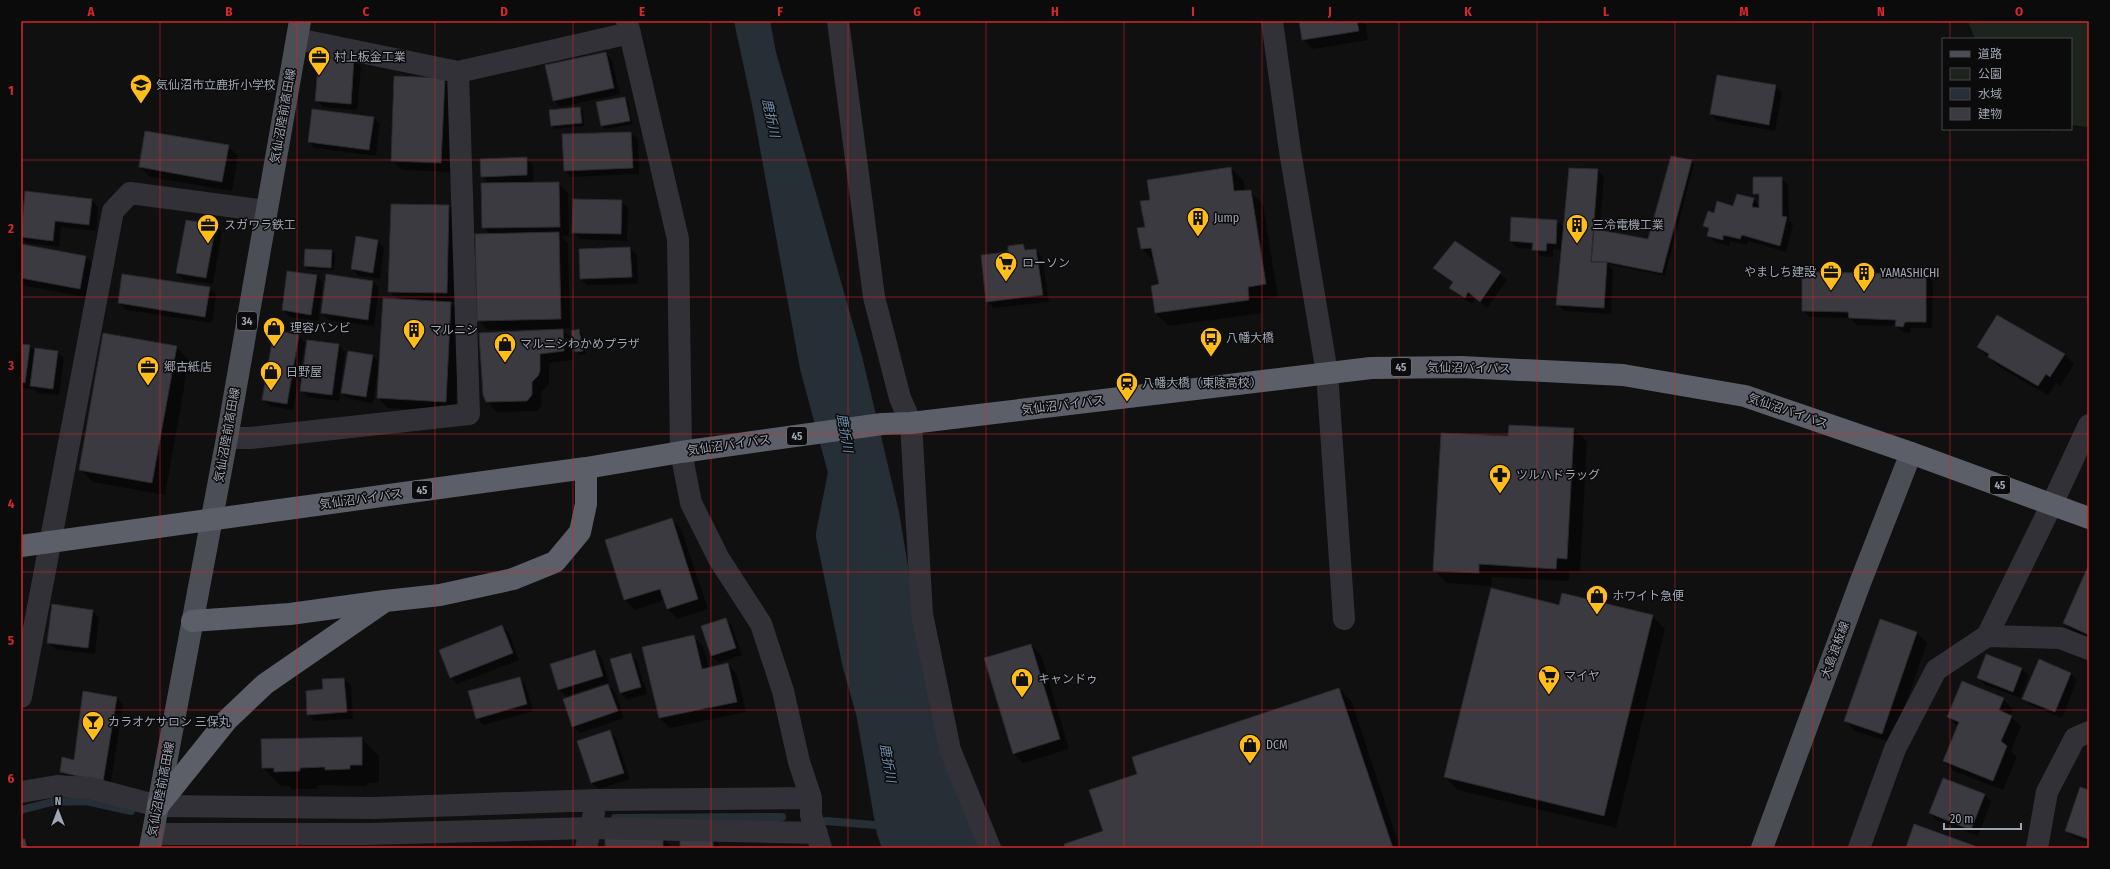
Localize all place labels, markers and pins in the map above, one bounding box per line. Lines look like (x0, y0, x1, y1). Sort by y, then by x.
office icon: 村上板金工業 (306, 44, 332, 77)
place label: 村上板金工業 (334, 50, 406, 64)
school or university icon: 気仙沼市立鹿折小学校 (128, 72, 154, 105)
place label: 気仙沼市立鹿折小学校 (156, 78, 276, 92)
building icon: Jump (1185, 205, 1211, 238)
place label: Jump (1214, 211, 1239, 225)
office icon: スガワラ鉄工 (195, 212, 221, 245)
building icon: 三冷電機工業 (1564, 212, 1590, 245)
place label: スガワラ鉄工 (224, 218, 296, 232)
place label: 三冷電機工業 (1592, 218, 1664, 232)
supermarket icon: ローソン (993, 250, 1019, 283)
place label: ローソン (1022, 256, 1070, 270)
office icon: やましち建設 (1818, 259, 1844, 292)
building icon: YAMASHICHI (1851, 260, 1877, 293)
place label: やましち建設 (1744, 265, 1816, 279)
place label: YAMASHICHI (1880, 266, 1939, 280)
shop icon: 理容バンビ (261, 315, 287, 348)
building icon: マルニシ (401, 317, 427, 350)
place label: 理容バンビ (290, 321, 351, 335)
place label: マルニシ (430, 323, 478, 337)
bus stop icon: 八幡大橋 (1198, 325, 1224, 358)
shop icon: マルニシわかめプラザ (492, 331, 518, 364)
place label: 八幡大橋 (1226, 331, 1274, 345)
place label: マルニシわかめプラザ (520, 337, 640, 351)
office icon: 郷古紙店 (135, 354, 161, 387)
shop icon: 日野屋 (258, 359, 284, 392)
place label: 郷古紙店 (164, 360, 212, 374)
place label: 日野屋 (286, 365, 322, 379)
station icon: 八幡大橋（東陵高校） (1114, 370, 1140, 403)
place label: 八幡大橋（東陵高校） (1142, 376, 1262, 390)
pharmacy icon: ツルハドラッグ (1487, 462, 1513, 495)
place label: ツルハドラッグ (1516, 468, 1600, 482)
shop icon: ホワイト急便 (1584, 583, 1610, 616)
place label: ホワイト急便 (1612, 589, 1684, 603)
supermarket icon: マイヤ (1536, 663, 1562, 696)
shop icon: キャンドゥ (1009, 666, 1035, 699)
place label: マイヤ (1564, 669, 1600, 683)
place label: キャンドゥ (1038, 672, 1098, 686)
bar icon: カラオケサロン 三保丸 (80, 709, 106, 742)
place label: カラオケサロン 三保丸 (108, 715, 231, 729)
shop icon: DCM (1237, 732, 1263, 765)
place label: DCM (1266, 738, 1288, 752)

